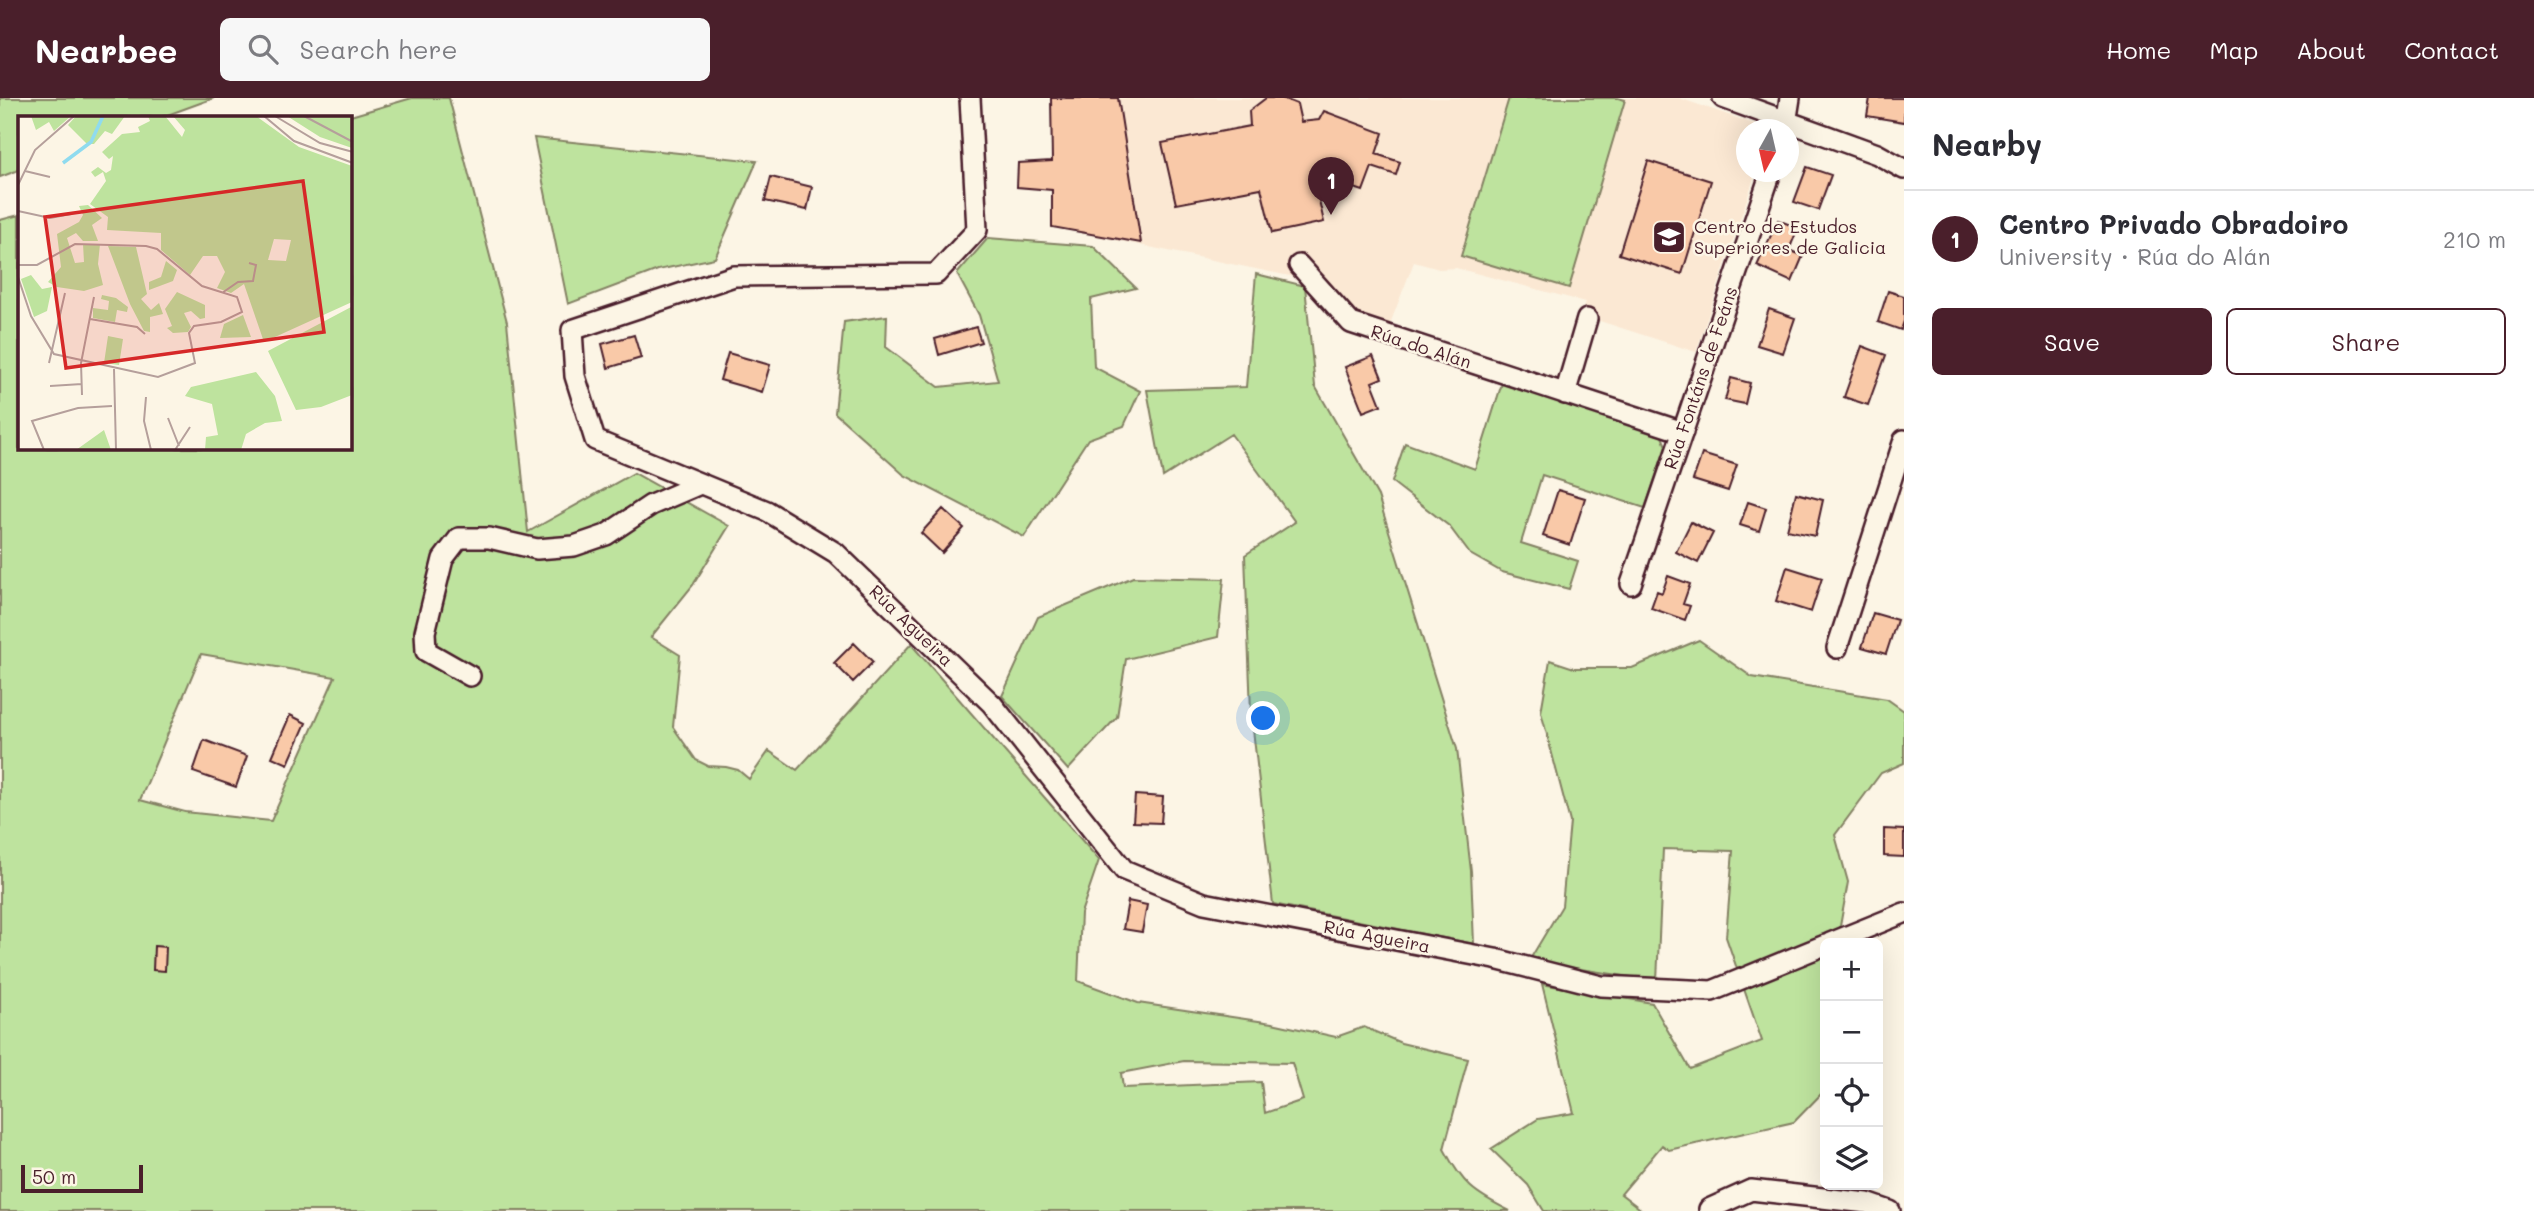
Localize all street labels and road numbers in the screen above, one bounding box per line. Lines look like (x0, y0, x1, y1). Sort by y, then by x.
street label: Rúa Fontáns de Feáns (1657, 283, 1743, 472)
street label: Rúa do Alán (1368, 319, 1475, 374)
street label: Rúa Agueira (865, 579, 959, 671)
street label: Rúa Agueira (1322, 914, 1432, 958)

